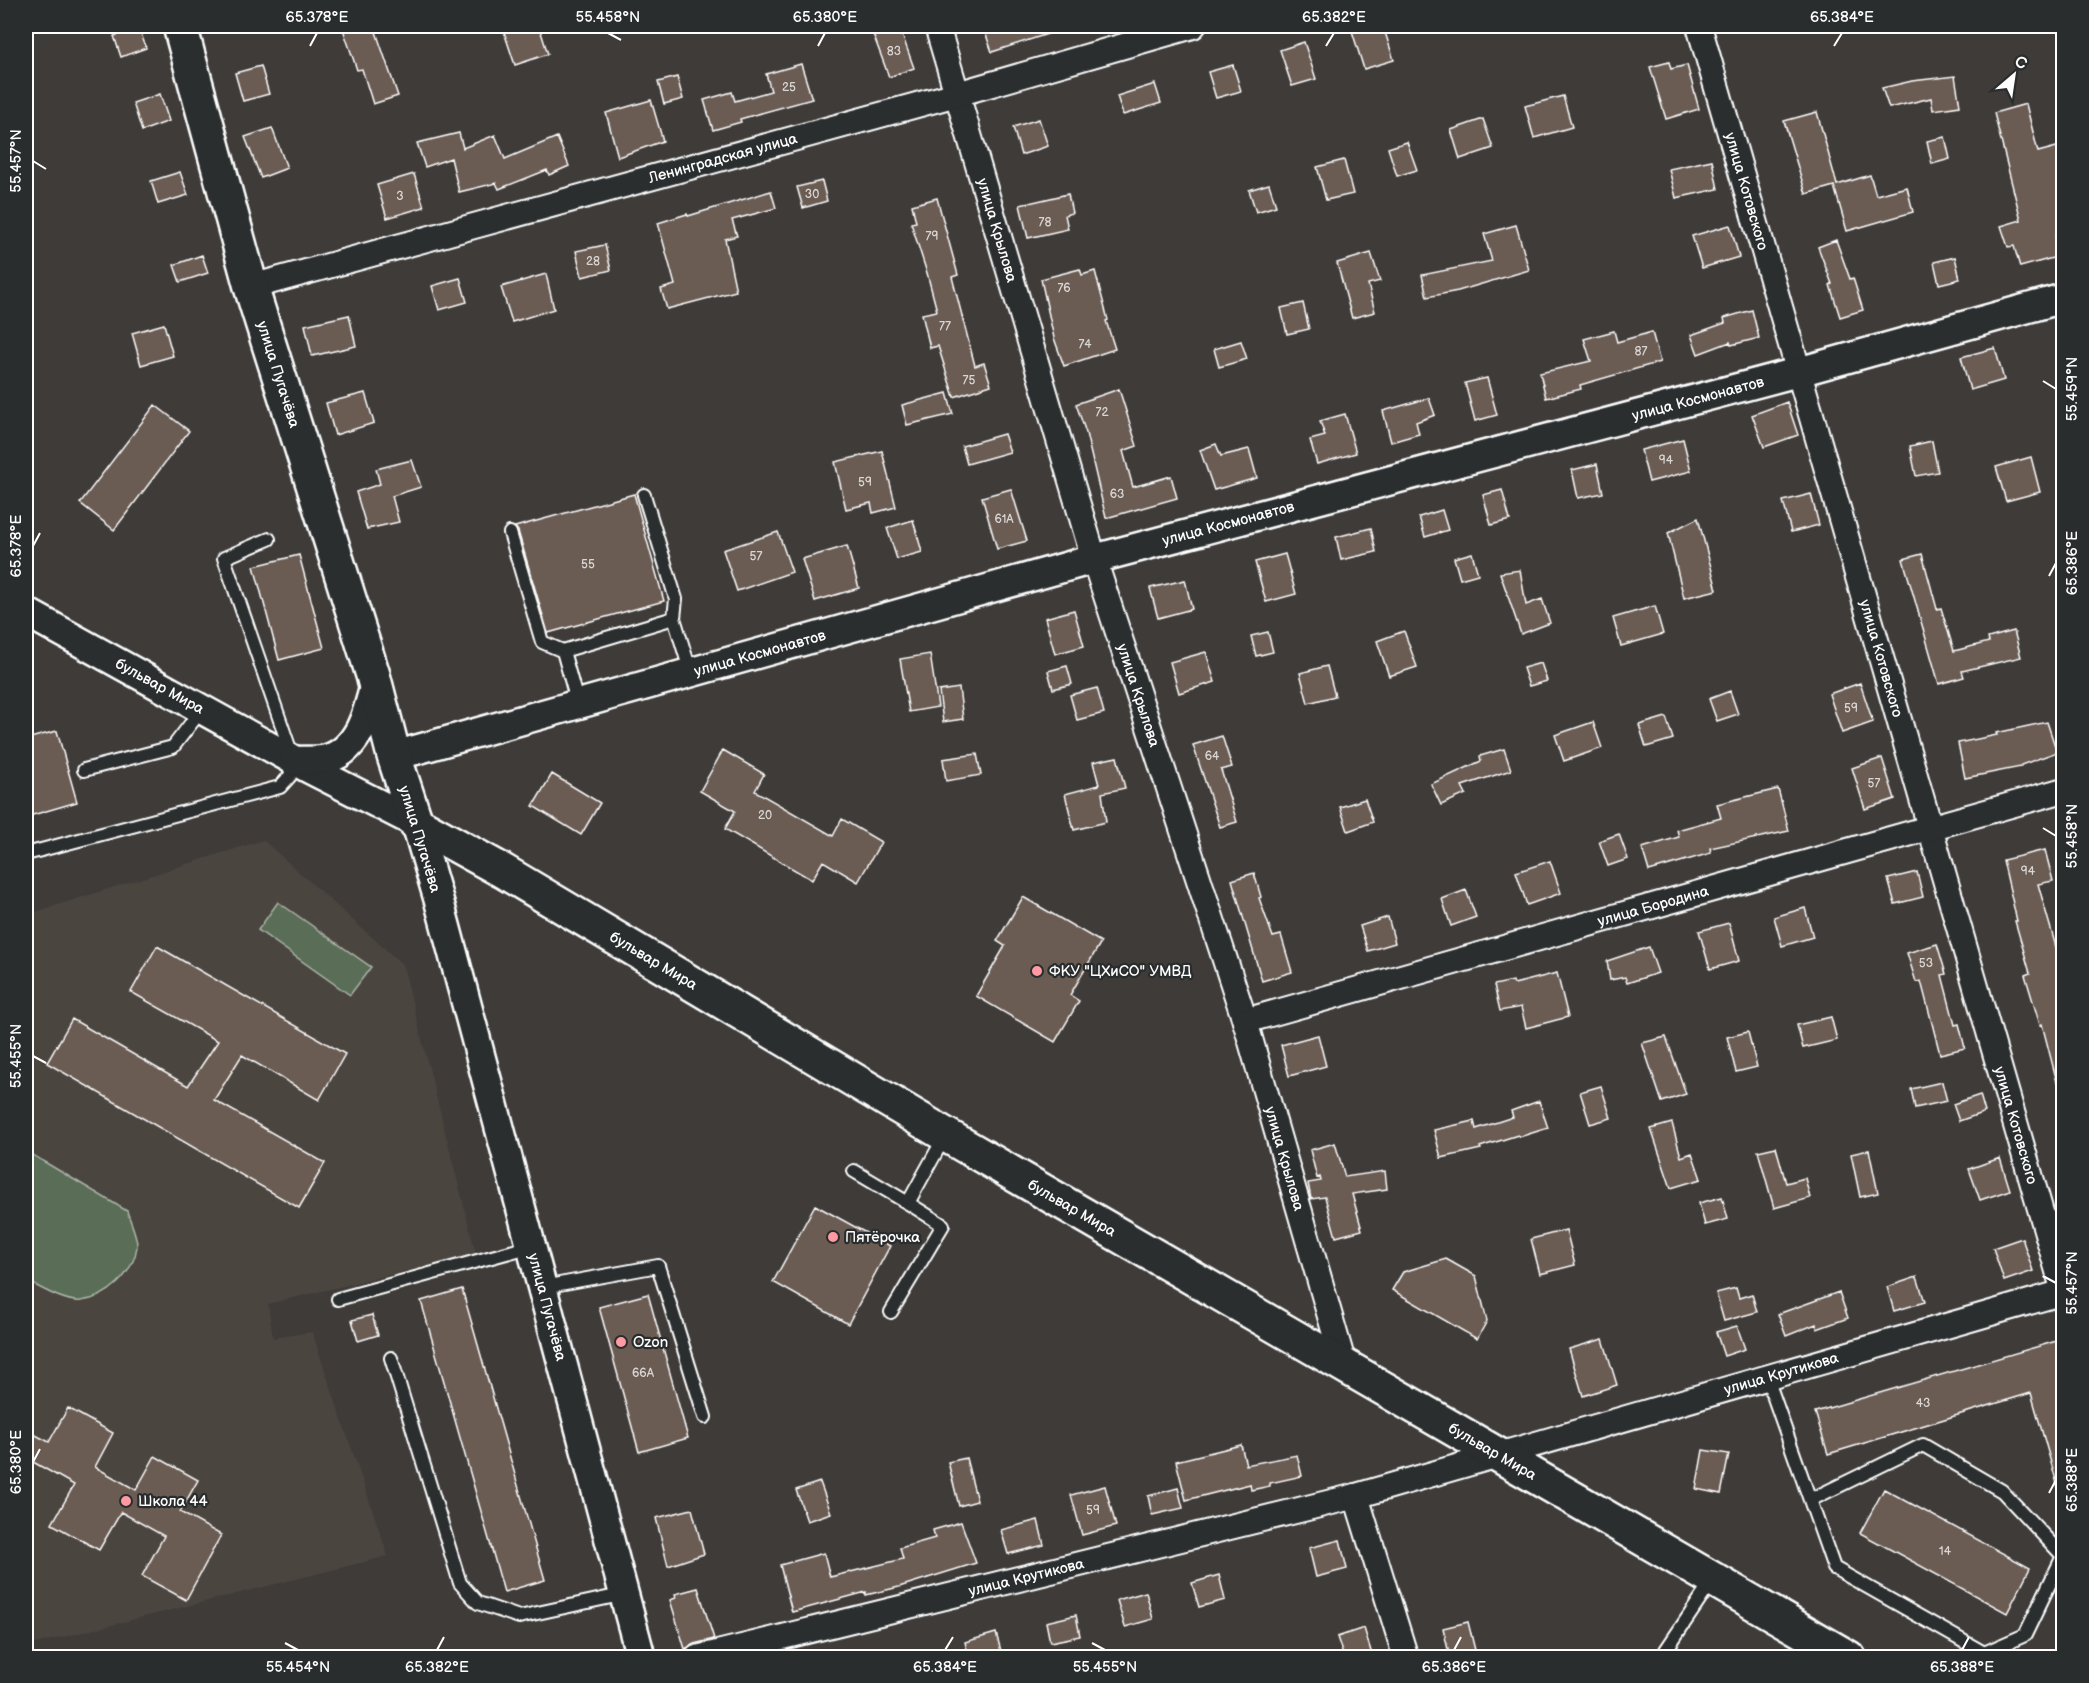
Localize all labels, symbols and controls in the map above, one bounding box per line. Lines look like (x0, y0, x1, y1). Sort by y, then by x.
text: 65.378°E (286, 8, 349, 27)
text: 55.458°N (576, 8, 640, 27)
text: 65.380°E (793, 8, 857, 27)
text: 65.382°E (1302, 8, 1366, 27)
text: 65.384°E (1810, 8, 1874, 27)
house number: 83 (887, 44, 901, 59)
north arrow (1984, 45, 2044, 105)
text: С (2011, 52, 2030, 74)
house number: 25 (782, 80, 796, 95)
text: 55.457°N (7, 129, 26, 193)
street label: Ленинградская улица (645, 129, 800, 188)
street label: улица Котовского (1720, 130, 1772, 253)
street label: улица Крылова (972, 176, 1021, 285)
house number: 30 (805, 187, 819, 202)
house number: 3 (396, 189, 404, 204)
house number: 78 (1039, 215, 1051, 230)
house number: 79 (926, 229, 938, 244)
house number: 28 (586, 254, 600, 269)
house number: 76 (1057, 281, 1071, 296)
street label: улица Пугачёва (252, 319, 304, 430)
house number: 77 (939, 319, 951, 334)
house number: 74 (1078, 337, 1092, 352)
house number: 87 (1635, 344, 1648, 359)
text: 55.459°N (2063, 357, 2082, 421)
street label: улица Космонавтов (1630, 372, 1766, 426)
house number: 75 (963, 373, 976, 388)
house number: 72 (1096, 405, 1108, 420)
house number: 94 (1659, 453, 1674, 468)
house number: 59 (858, 475, 872, 490)
house number: 63 (1110, 487, 1124, 502)
street label: улица Космонавтов (1160, 497, 1297, 550)
house number: 61А (994, 512, 1014, 527)
text: 65.378°E (7, 514, 26, 577)
text: 65.386°E (2063, 531, 2082, 595)
house number: 57 (750, 549, 762, 564)
house number: 55 (581, 557, 595, 572)
street label: улица Котовского (1855, 597, 1907, 720)
street label: улица Космонавтов (692, 626, 828, 681)
street label: улица Крылова (1112, 641, 1164, 750)
street label: бульвар Мира (112, 654, 208, 719)
house number: 59 (1844, 701, 1858, 716)
house number: 64 (1205, 749, 1220, 764)
house number: 57 (1868, 776, 1880, 791)
street label: улица Пугачёва (394, 783, 445, 895)
text: 55.458°N (2063, 804, 2082, 868)
house number: 20 (758, 808, 772, 823)
house number: 94 (2021, 864, 2036, 879)
street label: улица Бородина (1595, 882, 1711, 931)
street label: бульвар Мира (606, 928, 701, 995)
house number: 53 (1919, 956, 1933, 971)
place label: ФКУ "ЦХиСО" УМВД (1049, 962, 1192, 981)
marker: ФКУ "ЦХиСО" УМВД (1030, 964, 1044, 978)
text: 55.455°N (7, 1024, 26, 1088)
street label: улица Котовского (1989, 1064, 2041, 1187)
street label: улица Крылова (1260, 1104, 1308, 1213)
street label: бульвар Мира (1024, 1175, 1119, 1241)
place label: Пятёрочка (845, 1228, 920, 1247)
marker: Пятёрочка (826, 1230, 840, 1244)
street label: улица Пугачёва (523, 1251, 570, 1363)
text: 55.457°N (2063, 1251, 2082, 1315)
place label: Ozon (633, 1333, 668, 1352)
marker: Ozon (614, 1335, 628, 1349)
street label: улица Крутикова (1722, 1348, 1841, 1399)
house number: 66А (632, 1366, 655, 1381)
house number: 43 (1916, 1396, 1930, 1411)
street label: бульвар Мира (1445, 1419, 1540, 1485)
text: 65.380°E (7, 1430, 26, 1494)
text: 65.388°E (2063, 1448, 2082, 1512)
place label: Школа 44 (138, 1492, 208, 1511)
marker: Школа 44 (119, 1494, 133, 1508)
house number: 59 (1086, 1503, 1100, 1518)
house number: 14 (1939, 1544, 1952, 1559)
street label: улица Крутикова (967, 1554, 1086, 1601)
text: 55.454°N (266, 1658, 330, 1677)
text: 65.382°E (405, 1658, 469, 1677)
text: 65.384°E (913, 1658, 977, 1677)
text: 55.455°N (1073, 1658, 1137, 1677)
text: 65.386°E (1422, 1658, 1486, 1677)
text: 65.388°E (1930, 1658, 1994, 1677)

